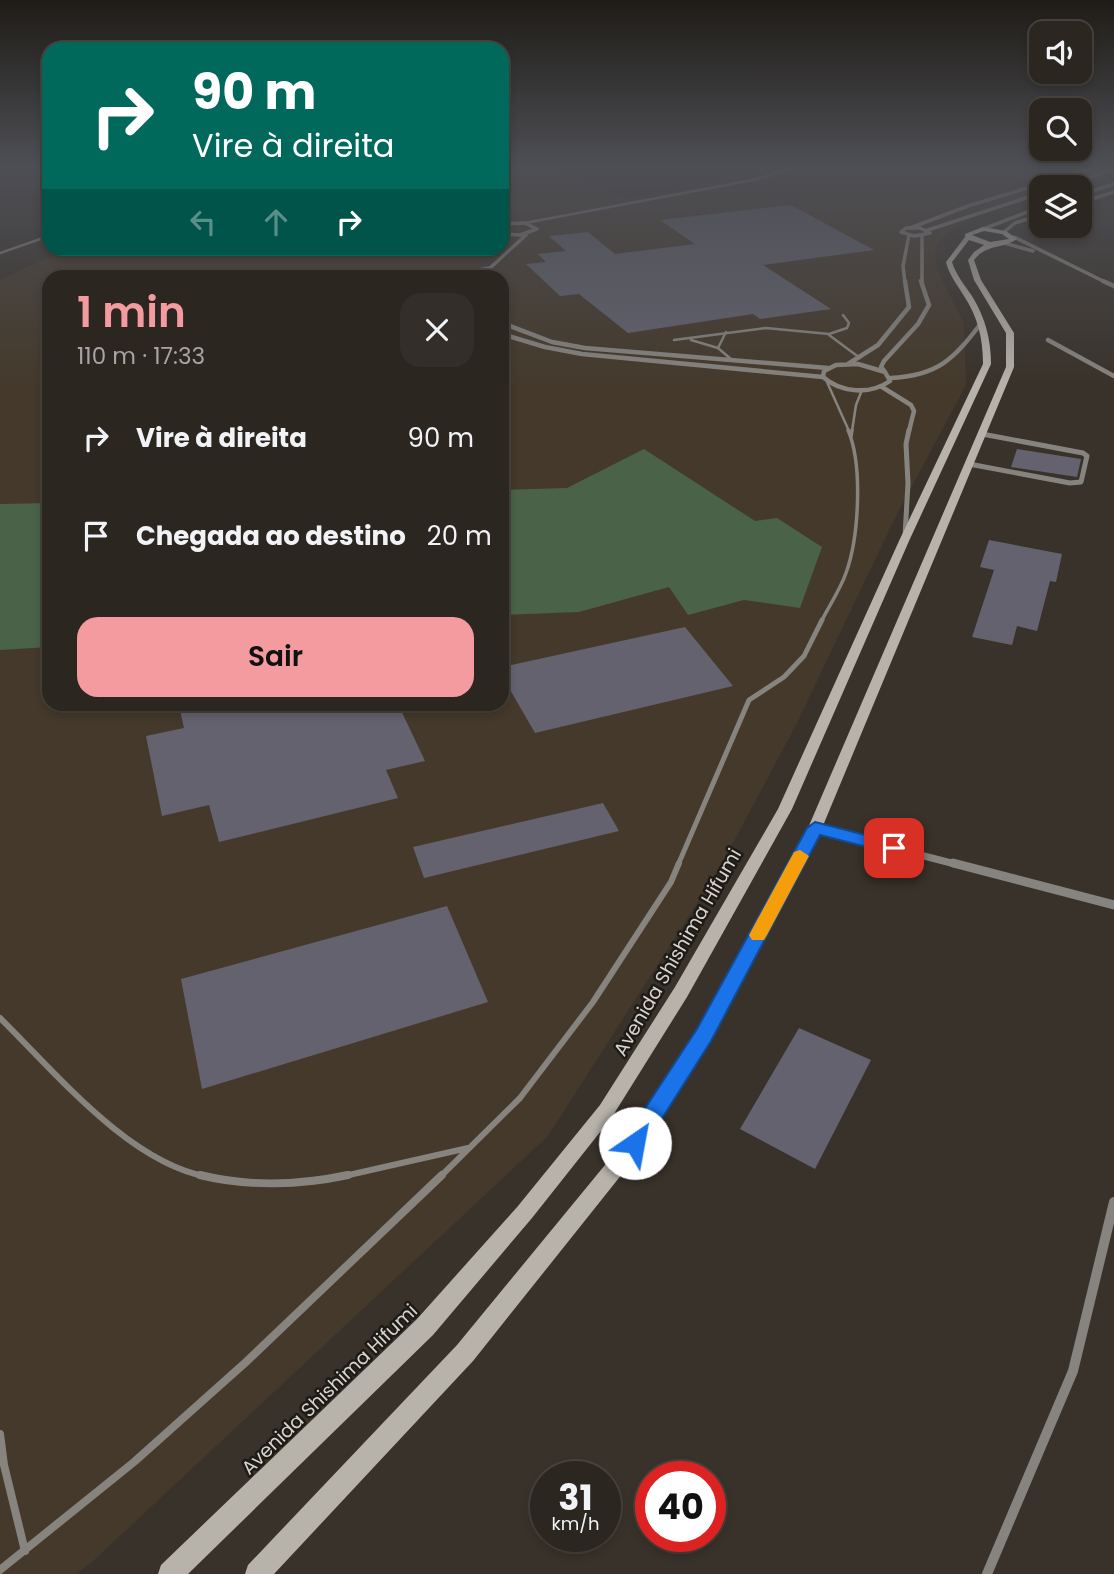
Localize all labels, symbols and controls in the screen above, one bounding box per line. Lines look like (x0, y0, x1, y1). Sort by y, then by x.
map controls (1029, 21, 1092, 238)
button: sound (1029, 21, 1092, 84)
text: 90 m (192, 58, 316, 126)
icon: right (77, 70, 168, 161)
button: search (1029, 98, 1092, 161)
text: Vire à direita (192, 123, 394, 168)
button: layers (1029, 175, 1092, 238)
icon: left (184, 203, 222, 241)
icon: ahead (257, 203, 295, 241)
icon: right (330, 203, 368, 241)
text: 1 min (77, 283, 186, 342)
button: close (400, 293, 474, 367)
text: 110 m · 17:33 (77, 340, 205, 372)
icon: right (77, 419, 115, 457)
text: Vire à direita (136, 420, 307, 456)
text: 90 m (408, 420, 474, 456)
icon: arrive (77, 517, 115, 555)
text: Chegada ao destino (136, 518, 406, 554)
text: 20 m (427, 518, 492, 554)
button: Sair (77, 617, 474, 697)
pin (864, 818, 924, 878)
icon: arrive (875, 829, 913, 867)
street label: Avenida Shishima Hifumi (607, 844, 748, 1061)
position arrow (598, 1106, 672, 1180)
street label: Avenida Shishima Hifumi (235, 1298, 423, 1481)
speed limit sign: 40 (635, 1461, 726, 1552)
text: 31 (558, 1473, 593, 1522)
text: km/h (552, 1511, 599, 1536)

